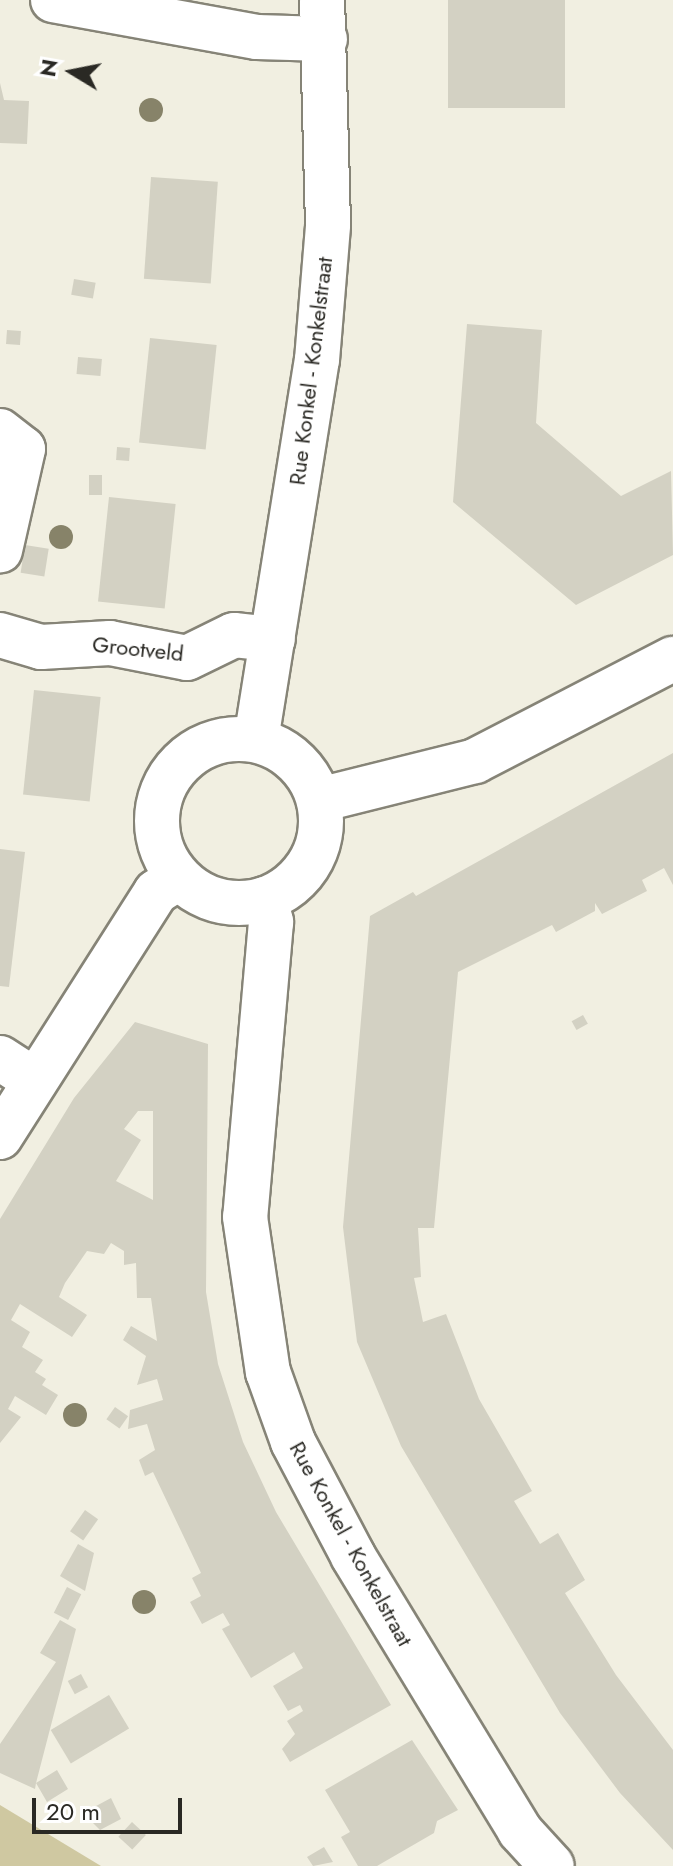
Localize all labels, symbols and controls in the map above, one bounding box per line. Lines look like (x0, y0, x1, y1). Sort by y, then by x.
north arrow (32, 32, 112, 112)
text: N (31, 56, 66, 79)
street label: Rue Konkel - Konkelstraat (284, 255, 338, 487)
street label: Grootveld (91, 631, 185, 667)
street label: Rue Konkel - Konkelstraat (284, 1437, 418, 1651)
scale bar (36, 1782, 186, 1832)
text: 20 m (46, 1794, 100, 1829)

